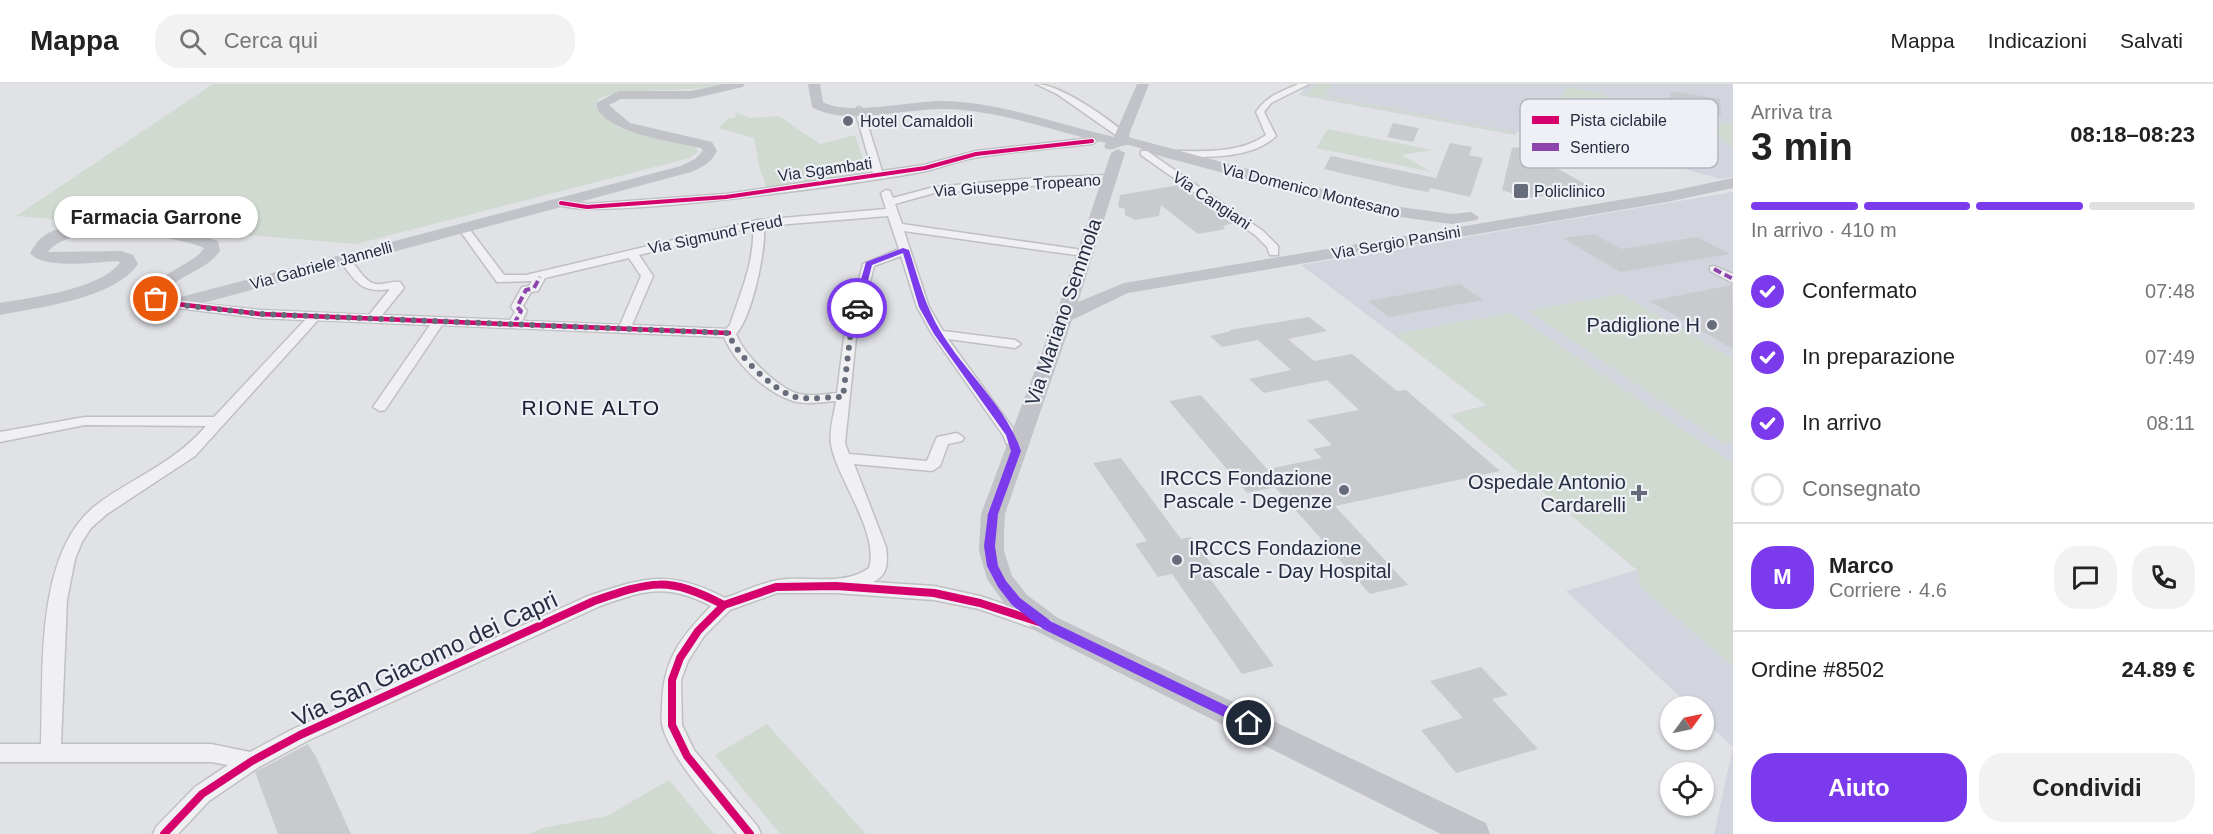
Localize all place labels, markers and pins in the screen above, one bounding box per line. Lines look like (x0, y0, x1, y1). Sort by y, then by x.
place label: Hotel Camaldoli (860, 113, 973, 130)
marker: Hotel Camaldoli (841, 114, 855, 128)
marker: Policlinico (1512, 182, 1530, 200)
place label: Policlinico (1534, 183, 1605, 200)
callout: Farmacia Garrone (54, 197, 258, 239)
pin (130, 273, 181, 324)
place label: Padiglione H (1587, 314, 1700, 336)
marker: Padiglione H (1705, 318, 1719, 332)
place label: IRCCS Fondazione Pascale - Degenze (1160, 467, 1332, 512)
place label: Ospedale Antonio Cardarelli (1468, 471, 1626, 516)
marker: IRCCS Fondazione Pascale - Degenze (1337, 483, 1351, 497)
marker: Ospedale Antonio Cardarelli (1630, 484, 1648, 502)
place label: IRCCS Fondazione Pascale - Day Hospital (1189, 537, 1391, 582)
marker: IRCCS Fondazione Pascale - Day Hospital (1170, 553, 1184, 567)
pin (1223, 697, 1274, 748)

